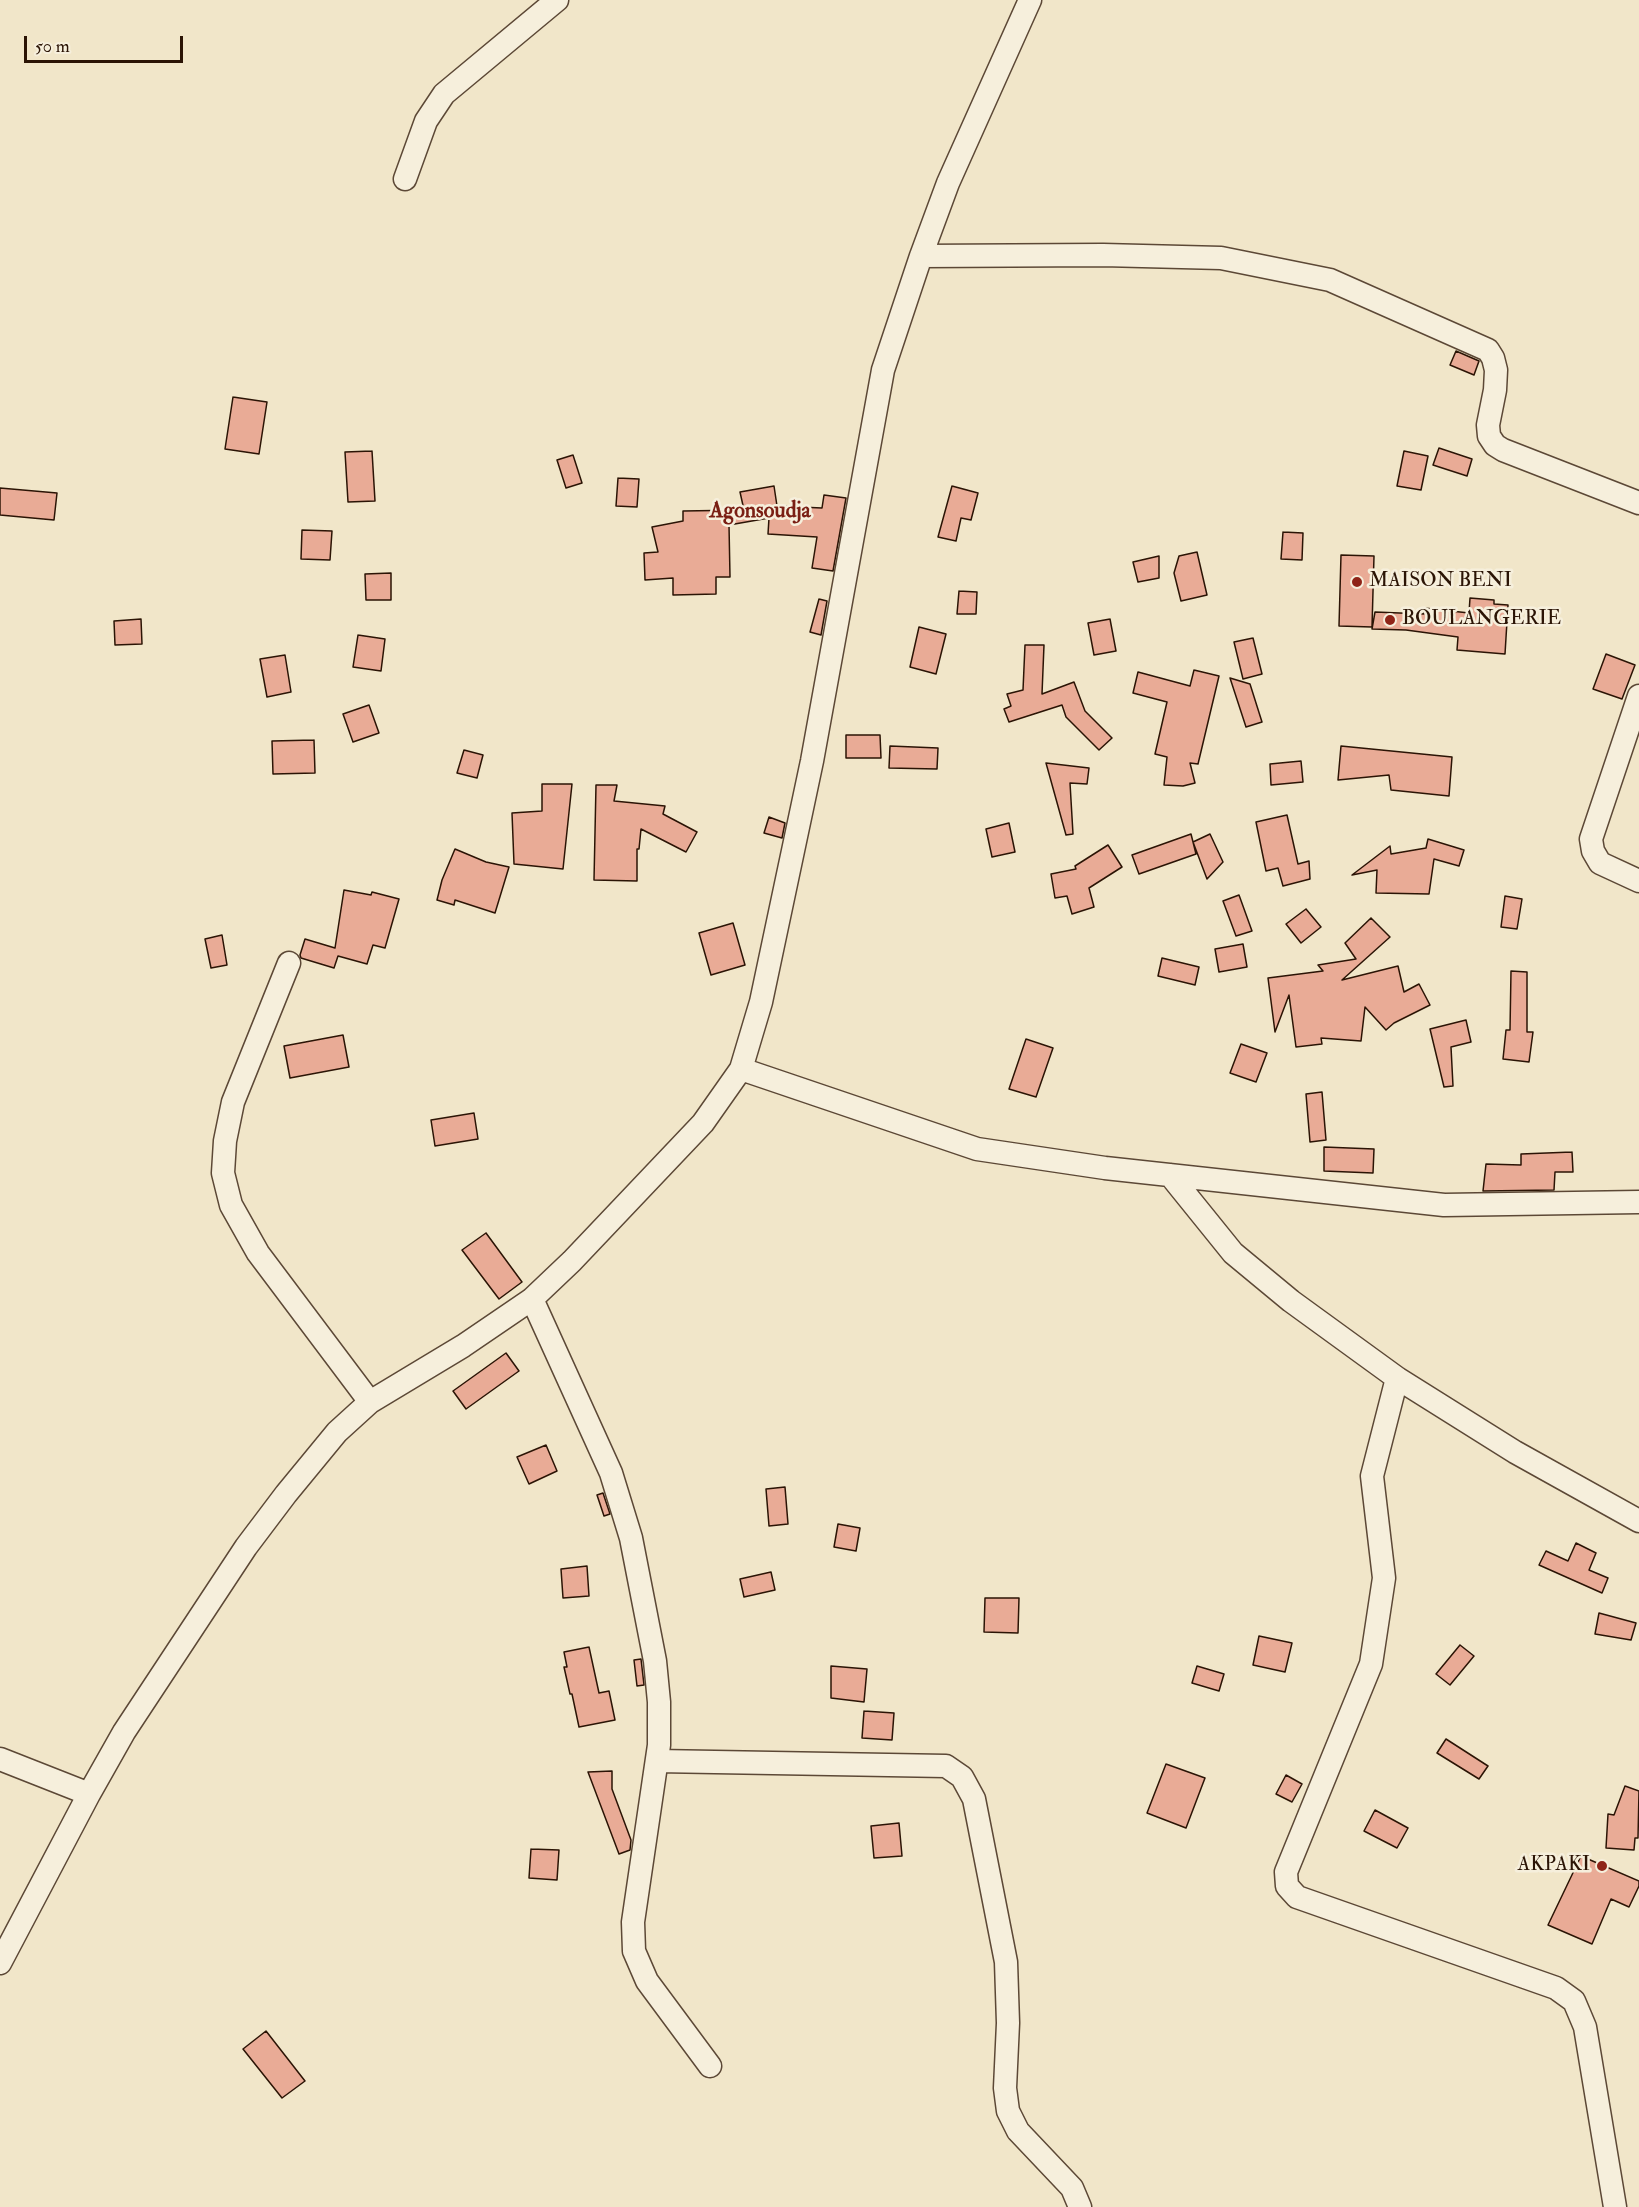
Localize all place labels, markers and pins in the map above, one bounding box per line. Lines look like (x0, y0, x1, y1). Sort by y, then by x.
place label: MAISON BENI (1369, 570, 1512, 594)
marker: MAISON BENI (1350, 575, 1364, 589)
place label: BOULANGERIE (1402, 608, 1561, 632)
marker: BOULANGERIE (1383, 613, 1397, 627)
place label: AKPAKI (1517, 1854, 1590, 1878)
marker: AKPAKI (1595, 1859, 1609, 1873)

